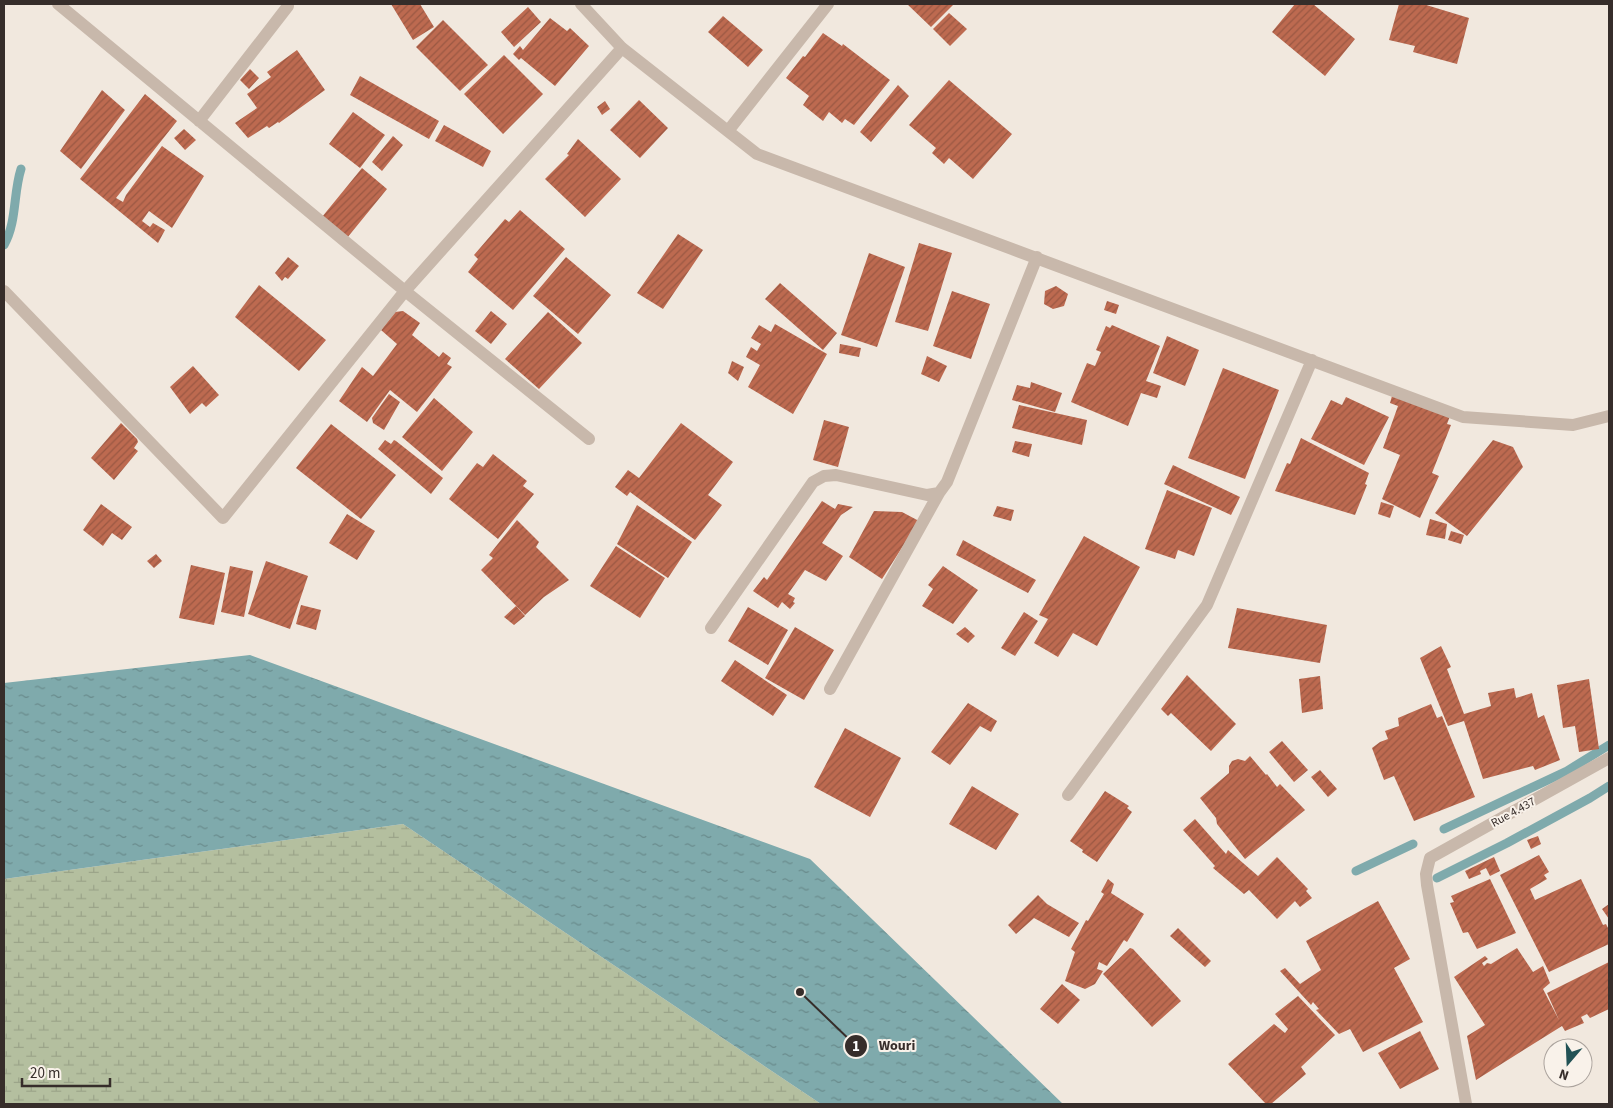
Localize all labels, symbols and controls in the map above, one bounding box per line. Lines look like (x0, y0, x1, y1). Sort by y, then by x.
street label: Rue 4.437 (1488, 793, 1539, 832)
callout: Wouri (844, 1031, 925, 1060)
text: 1 (852, 1036, 860, 1057)
text: Wouri (879, 1036, 915, 1056)
north arrow (1543, 1038, 1593, 1088)
scale bar (22, 1056, 110, 1088)
text: 20 m (30, 1063, 60, 1084)
text: N (1556, 1063, 1572, 1085)

